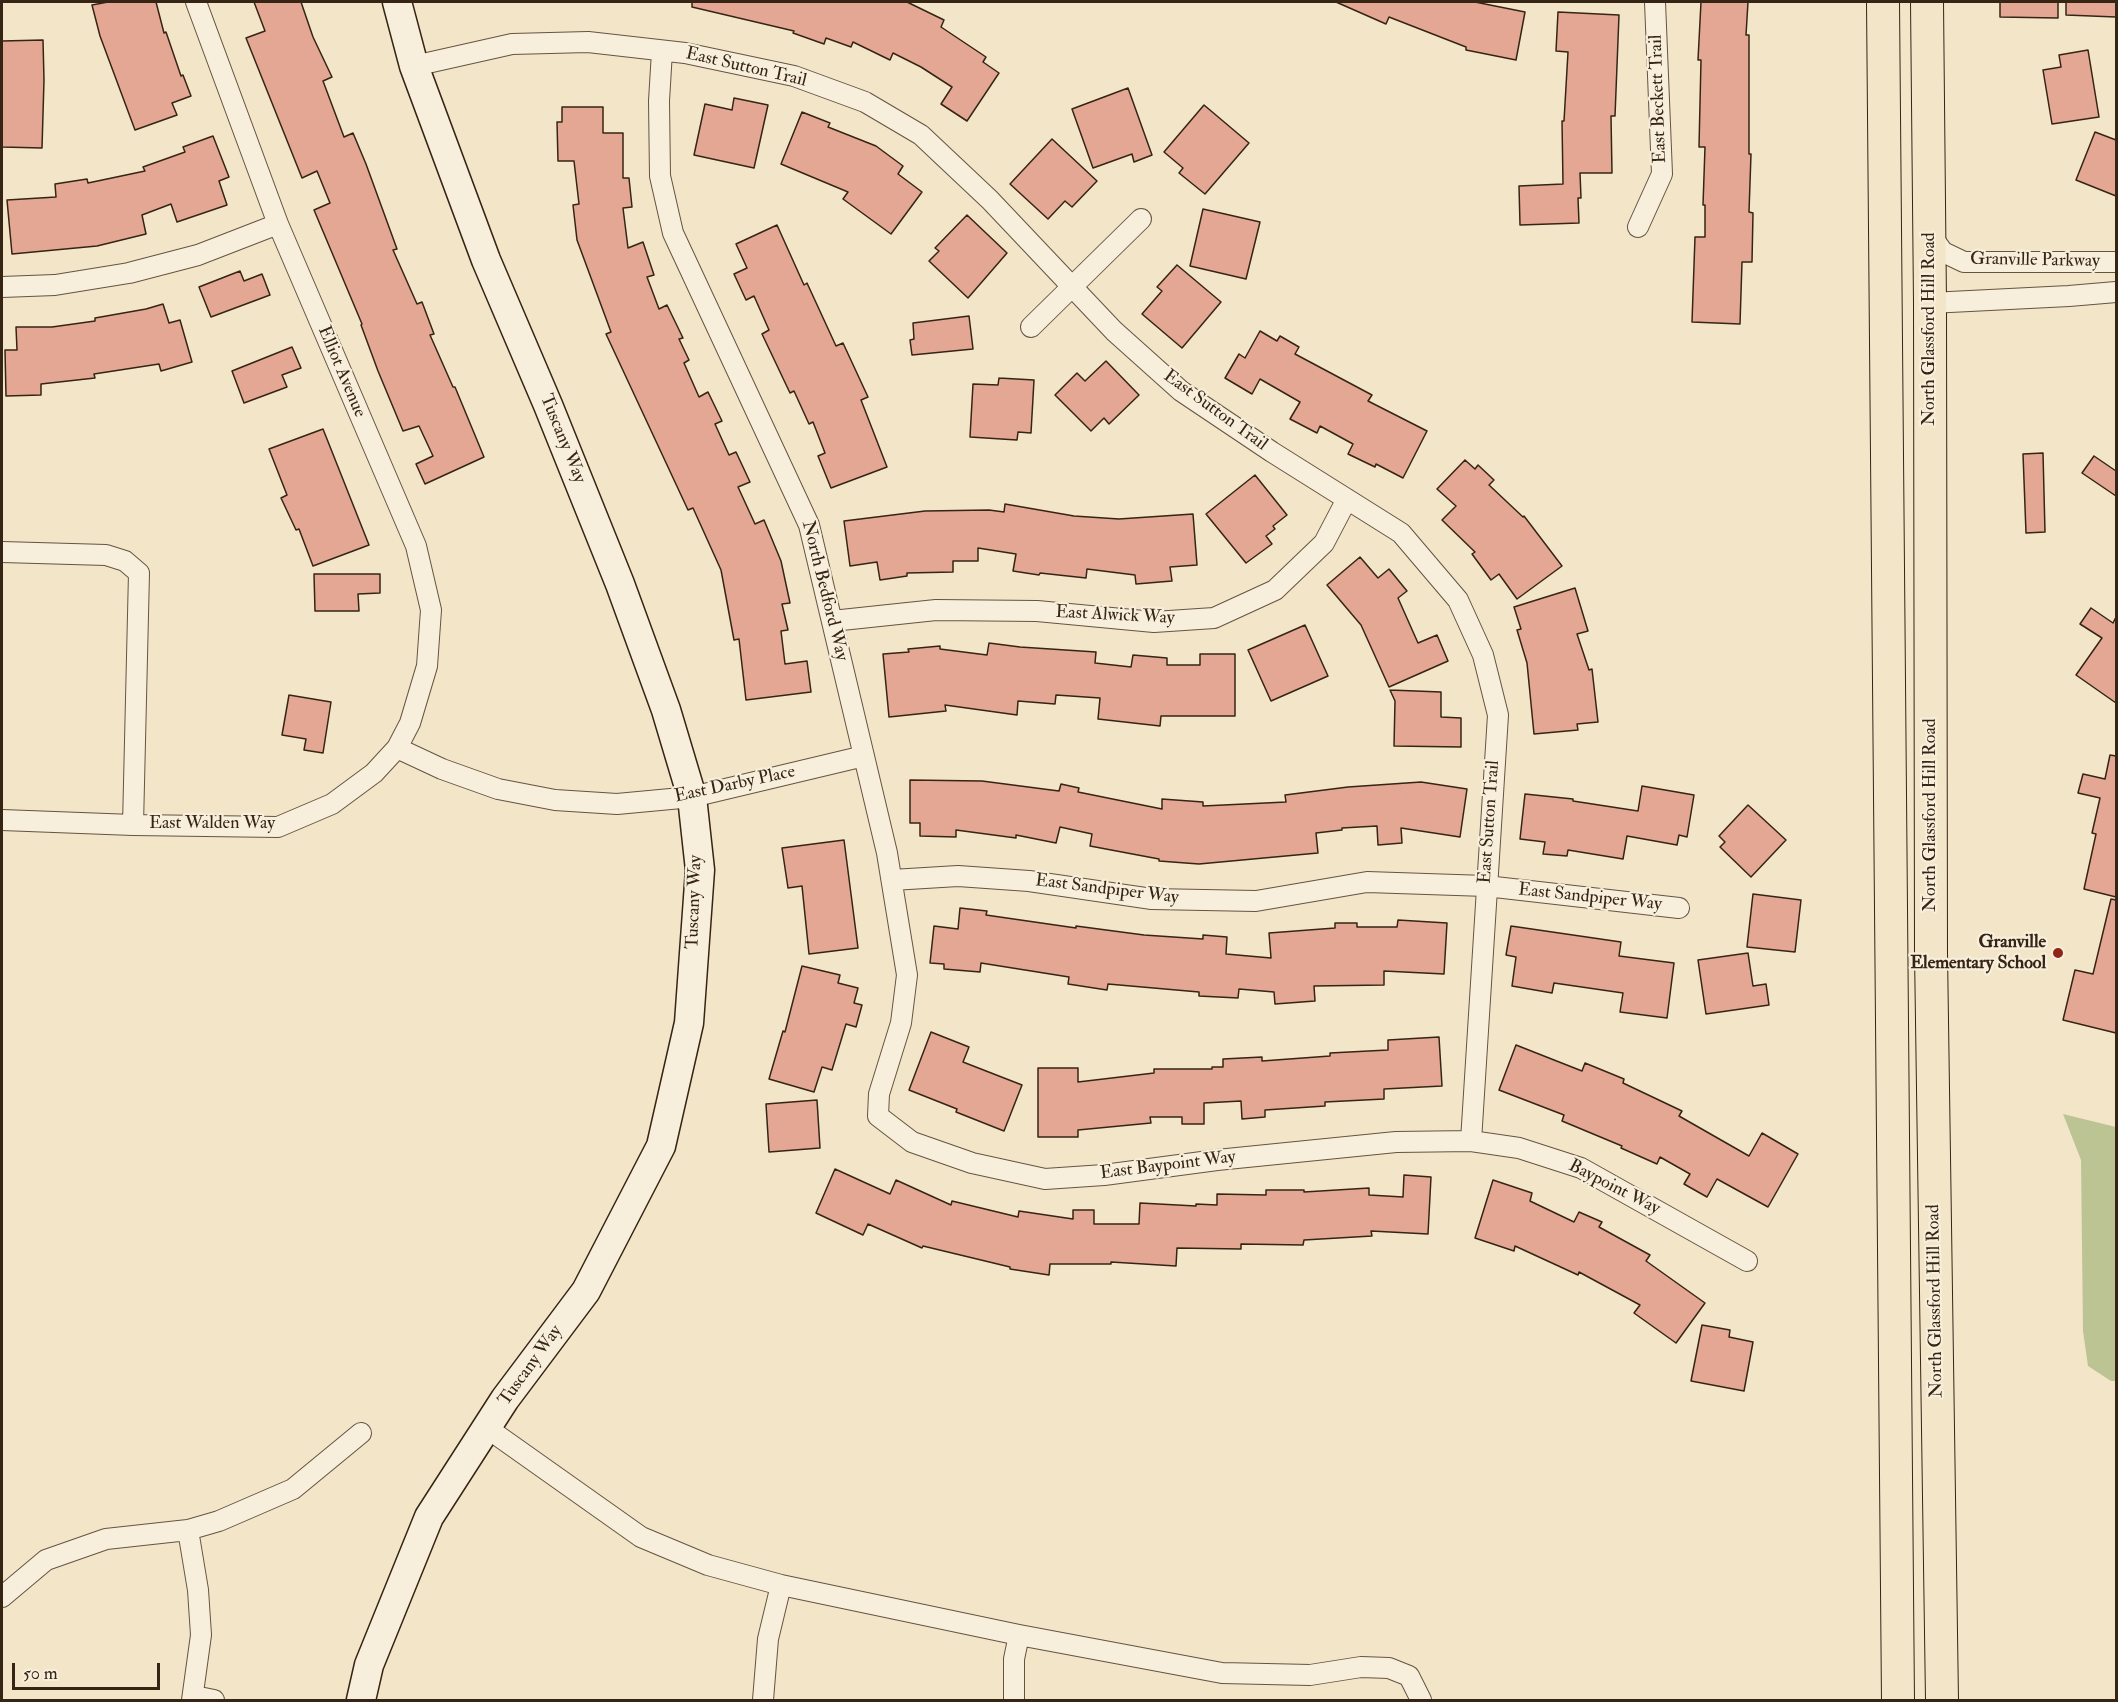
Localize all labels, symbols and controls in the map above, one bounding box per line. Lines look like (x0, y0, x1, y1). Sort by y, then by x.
street label: East Beckett Trail (1646, 34, 1672, 164)
street label: East Sutton Trail (683, 44, 809, 92)
street label: North Glassford Hill Road (1919, 232, 1941, 426)
street label: Granville Parkway (1970, 249, 2100, 273)
street label: Elliot Avenue (312, 323, 370, 421)
street label: East Sutton Trail (1159, 366, 1271, 456)
street label: Tuscany Way (534, 391, 590, 487)
street label: North Bedford Way (796, 519, 852, 663)
street label: East Alwick Way (1055, 602, 1175, 630)
street label: North Glassford Hill Road (1920, 718, 1942, 912)
street label: East Sutton Trail (1475, 760, 1505, 884)
street label: East Darby Place (673, 762, 797, 808)
street label: East Walden Way (149, 813, 275, 835)
street label: Tuscany Way (683, 854, 707, 950)
street label: East Sandpiper Way (1034, 870, 1180, 910)
street label: East Sandpiper Way (1517, 880, 1663, 916)
place label: Granville Elementary School (1910, 932, 2046, 974)
marker: Granville Elementary School (2051, 946, 2065, 960)
street label: East Baypoint Way (1099, 1147, 1237, 1185)
street label: Baypoint Way (1564, 1156, 1664, 1220)
street label: North Glassford Hill Road (1924, 1204, 1948, 1398)
street label: Tuscany Way (495, 1322, 567, 1410)
scale bar (15, 1651, 164, 1689)
text: 50 m (23, 1662, 58, 1685)

